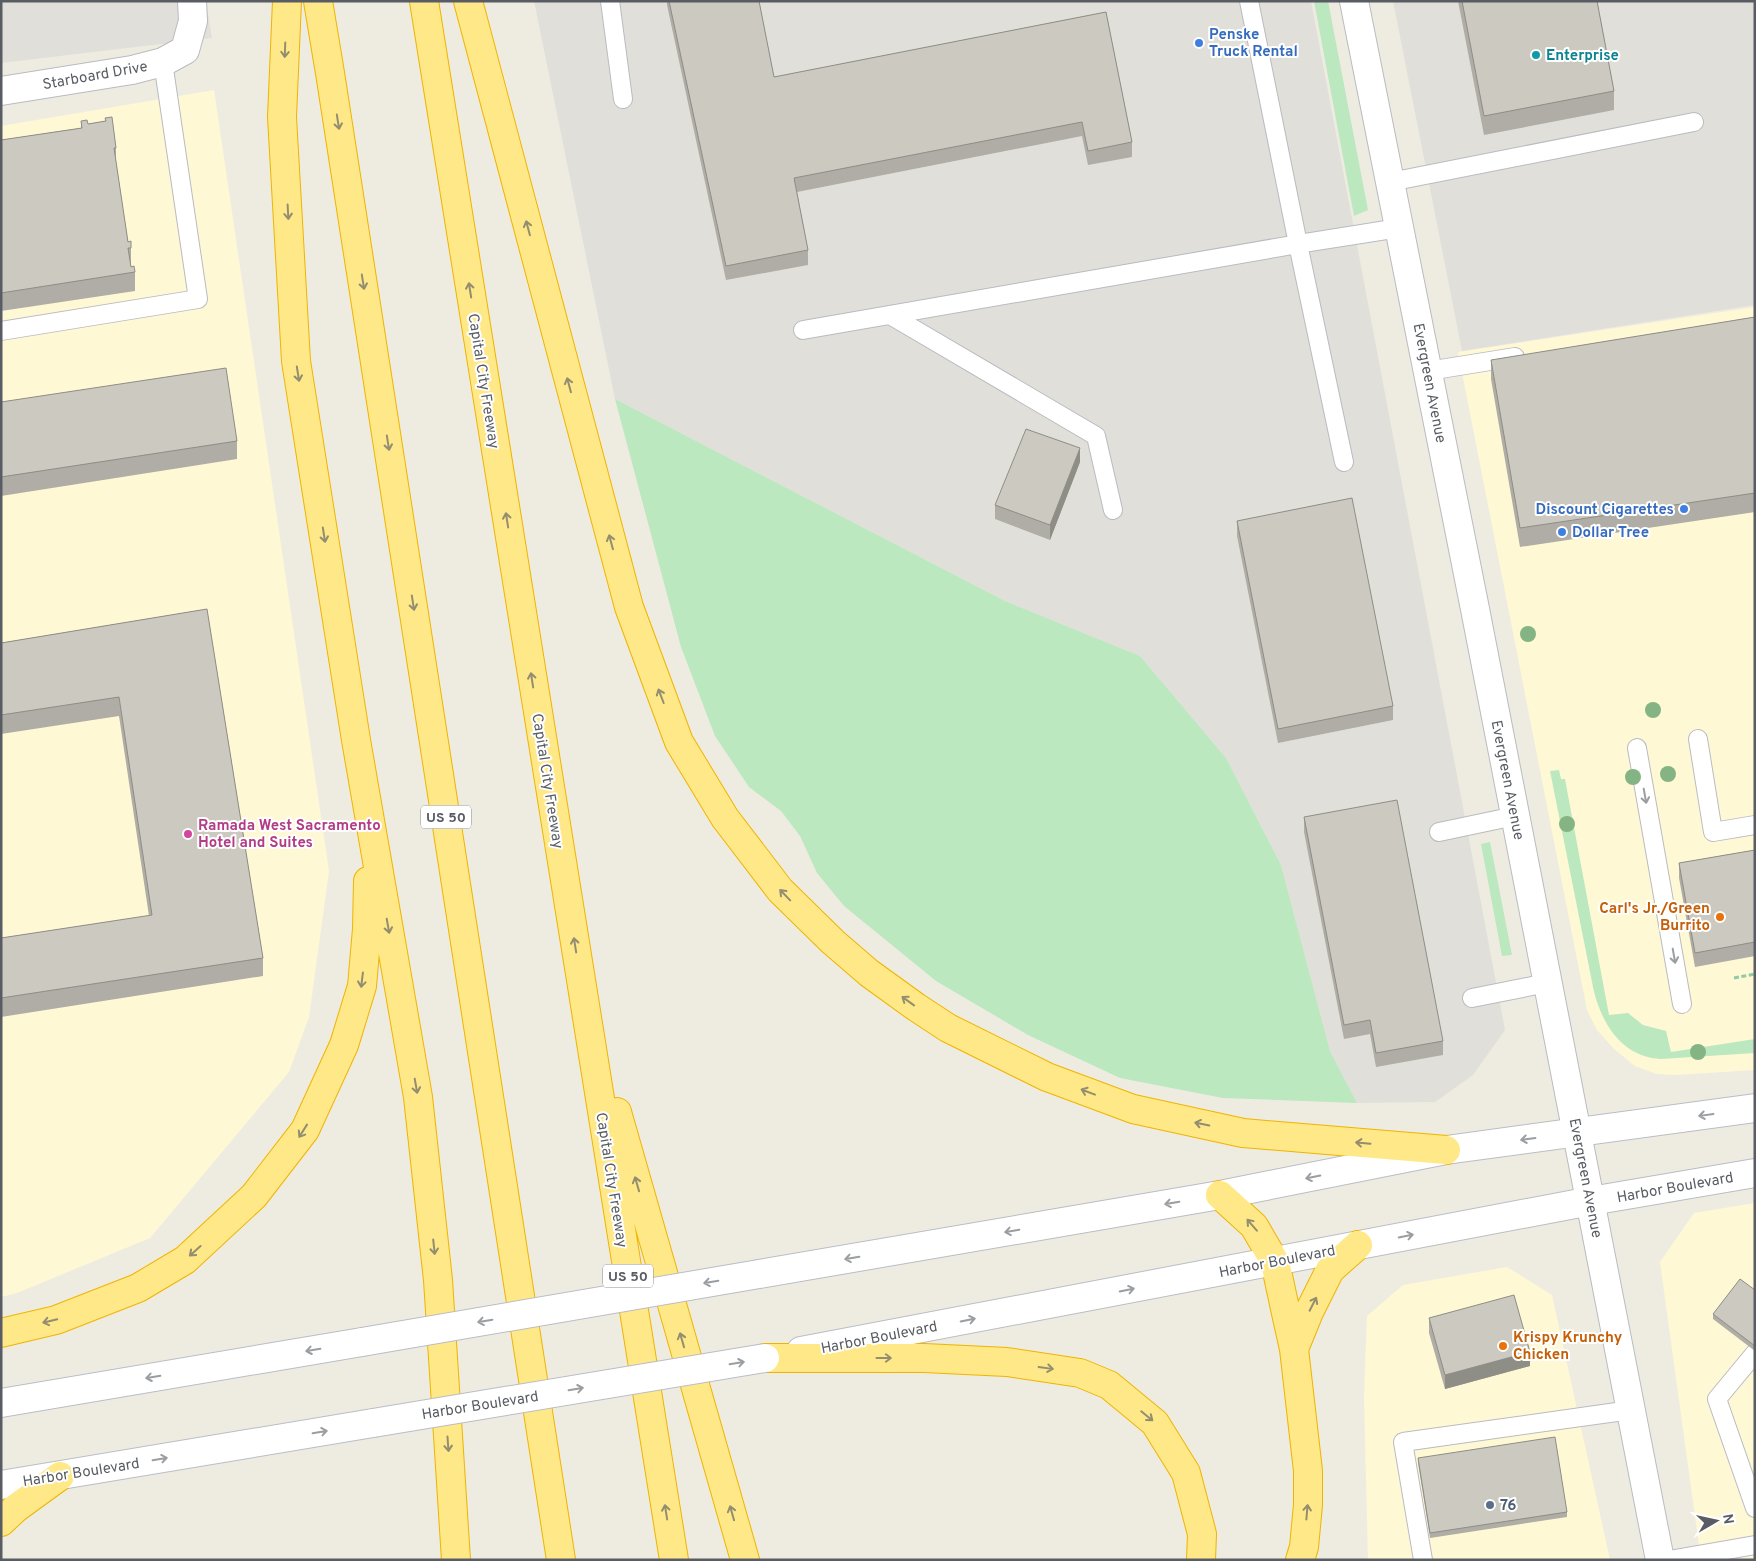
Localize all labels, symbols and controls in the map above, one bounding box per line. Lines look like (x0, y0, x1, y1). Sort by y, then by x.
place label: Penske Truck Rental (1209, 26, 1298, 62)
marker: Penske Truck Rental (1193, 37, 1205, 49)
one-way arrow (281, 42, 290, 58)
place label: Enterprise (1546, 47, 1619, 66)
marker: Enterprise (1530, 49, 1542, 61)
street label: Starboard Drive (41, 58, 149, 95)
one-way arrow (333, 113, 343, 129)
one-way arrow (283, 204, 292, 220)
one-way arrow (522, 220, 532, 236)
one-way arrow (358, 274, 368, 290)
one-way arrow (465, 283, 475, 299)
street label: Capital City Freeway (462, 312, 503, 450)
street label: Evergreen Avenue (1408, 322, 1449, 445)
one-way arrow (294, 366, 304, 382)
one-way arrow (564, 377, 574, 393)
one-way arrow (383, 434, 393, 450)
place label: Discount Cigarettes (1536, 501, 1674, 520)
marker: Discount Cigarettes (1678, 503, 1690, 515)
one-way arrow (501, 512, 511, 528)
place label: Dollar Tree (1572, 524, 1649, 543)
one-way arrow (319, 526, 329, 542)
marker: Dollar Tree (1556, 526, 1568, 538)
one-way arrow (606, 534, 615, 550)
one-way arrow (408, 595, 418, 611)
one-way arrow (527, 673, 537, 689)
one-way arrow (656, 689, 666, 704)
street label: Capital City Freeway (526, 712, 567, 850)
street label: Evergreen Avenue (1486, 719, 1527, 842)
one-way arrow (1641, 788, 1651, 804)
road number: US 50 (421, 806, 471, 829)
place label: Ramada West Sacramento Hotel and Suites (198, 817, 381, 853)
marker: Ramada West Sacramento Hotel and Suites (182, 828, 194, 840)
one-way arrow (779, 889, 791, 901)
place label: Carl's Jr./Green Burrito (1599, 900, 1710, 936)
marker: Carl's Jr./Green Burrito (1714, 911, 1726, 923)
one-way arrow (384, 917, 394, 933)
one-way arrow (569, 937, 579, 953)
one-way arrow (1669, 948, 1679, 964)
one-way arrow (357, 972, 367, 988)
one-way arrow (901, 996, 915, 1006)
one-way arrow (411, 1078, 421, 1094)
one-way arrow (1081, 1087, 1096, 1096)
one-way arrow (1699, 1110, 1715, 1120)
street label: Capital City Freeway (590, 1111, 631, 1249)
street label: Evergreen Avenue (1564, 1117, 1605, 1240)
one-way arrow (1194, 1119, 1210, 1128)
one-way arrow (298, 1124, 309, 1138)
one-way arrow (1520, 1134, 1536, 1144)
one-way arrow (1355, 1138, 1371, 1148)
street label: Harbor Boulevard (1615, 1169, 1735, 1208)
one-way arrow (1305, 1172, 1321, 1182)
one-way arrow (632, 1176, 642, 1192)
one-way arrow (1165, 1199, 1181, 1209)
one-way arrow (1246, 1219, 1257, 1232)
one-way arrow (1004, 1226, 1020, 1236)
one-way arrow (1398, 1231, 1414, 1241)
one-way arrow (429, 1239, 439, 1255)
street label: Harbor Boulevard (1218, 1242, 1337, 1283)
one-way arrow (188, 1245, 201, 1257)
one-way arrow (844, 1253, 860, 1263)
road number: US 50 (603, 1264, 653, 1288)
one-way arrow (703, 1278, 719, 1288)
one-way arrow (1119, 1284, 1135, 1294)
one-way arrow (1309, 1297, 1318, 1312)
one-way arrow (959, 1315, 975, 1324)
one-way arrow (42, 1317, 58, 1327)
one-way arrow (477, 1317, 493, 1327)
street label: Harbor Boulevard (820, 1318, 939, 1359)
place label: Krispy Krunchy Chicken (1513, 1329, 1623, 1365)
one-way arrow (677, 1332, 686, 1348)
marker: Krispy Krunchy Chicken (1497, 1340, 1509, 1352)
one-way arrow (306, 1346, 322, 1356)
one-way arrow (875, 1353, 891, 1363)
one-way arrow (728, 1357, 744, 1367)
one-way arrow (1037, 1363, 1053, 1373)
one-way arrow (146, 1373, 162, 1383)
one-way arrow (568, 1384, 584, 1394)
street label: Harbor Boulevard (420, 1388, 540, 1425)
one-way arrow (1140, 1411, 1153, 1422)
one-way arrow (312, 1427, 328, 1437)
one-way arrow (444, 1436, 453, 1452)
one-way arrow (151, 1454, 167, 1464)
street label: Harbor Boulevard (21, 1455, 141, 1492)
north arrow (1691, 1496, 1741, 1546)
place label: 76 (1500, 1497, 1517, 1516)
marker: 76 (1484, 1499, 1496, 1511)
one-way arrow (660, 1504, 670, 1520)
one-way arrow (1302, 1504, 1312, 1520)
one-way arrow (726, 1505, 736, 1521)
text: N (1718, 1513, 1737, 1526)

